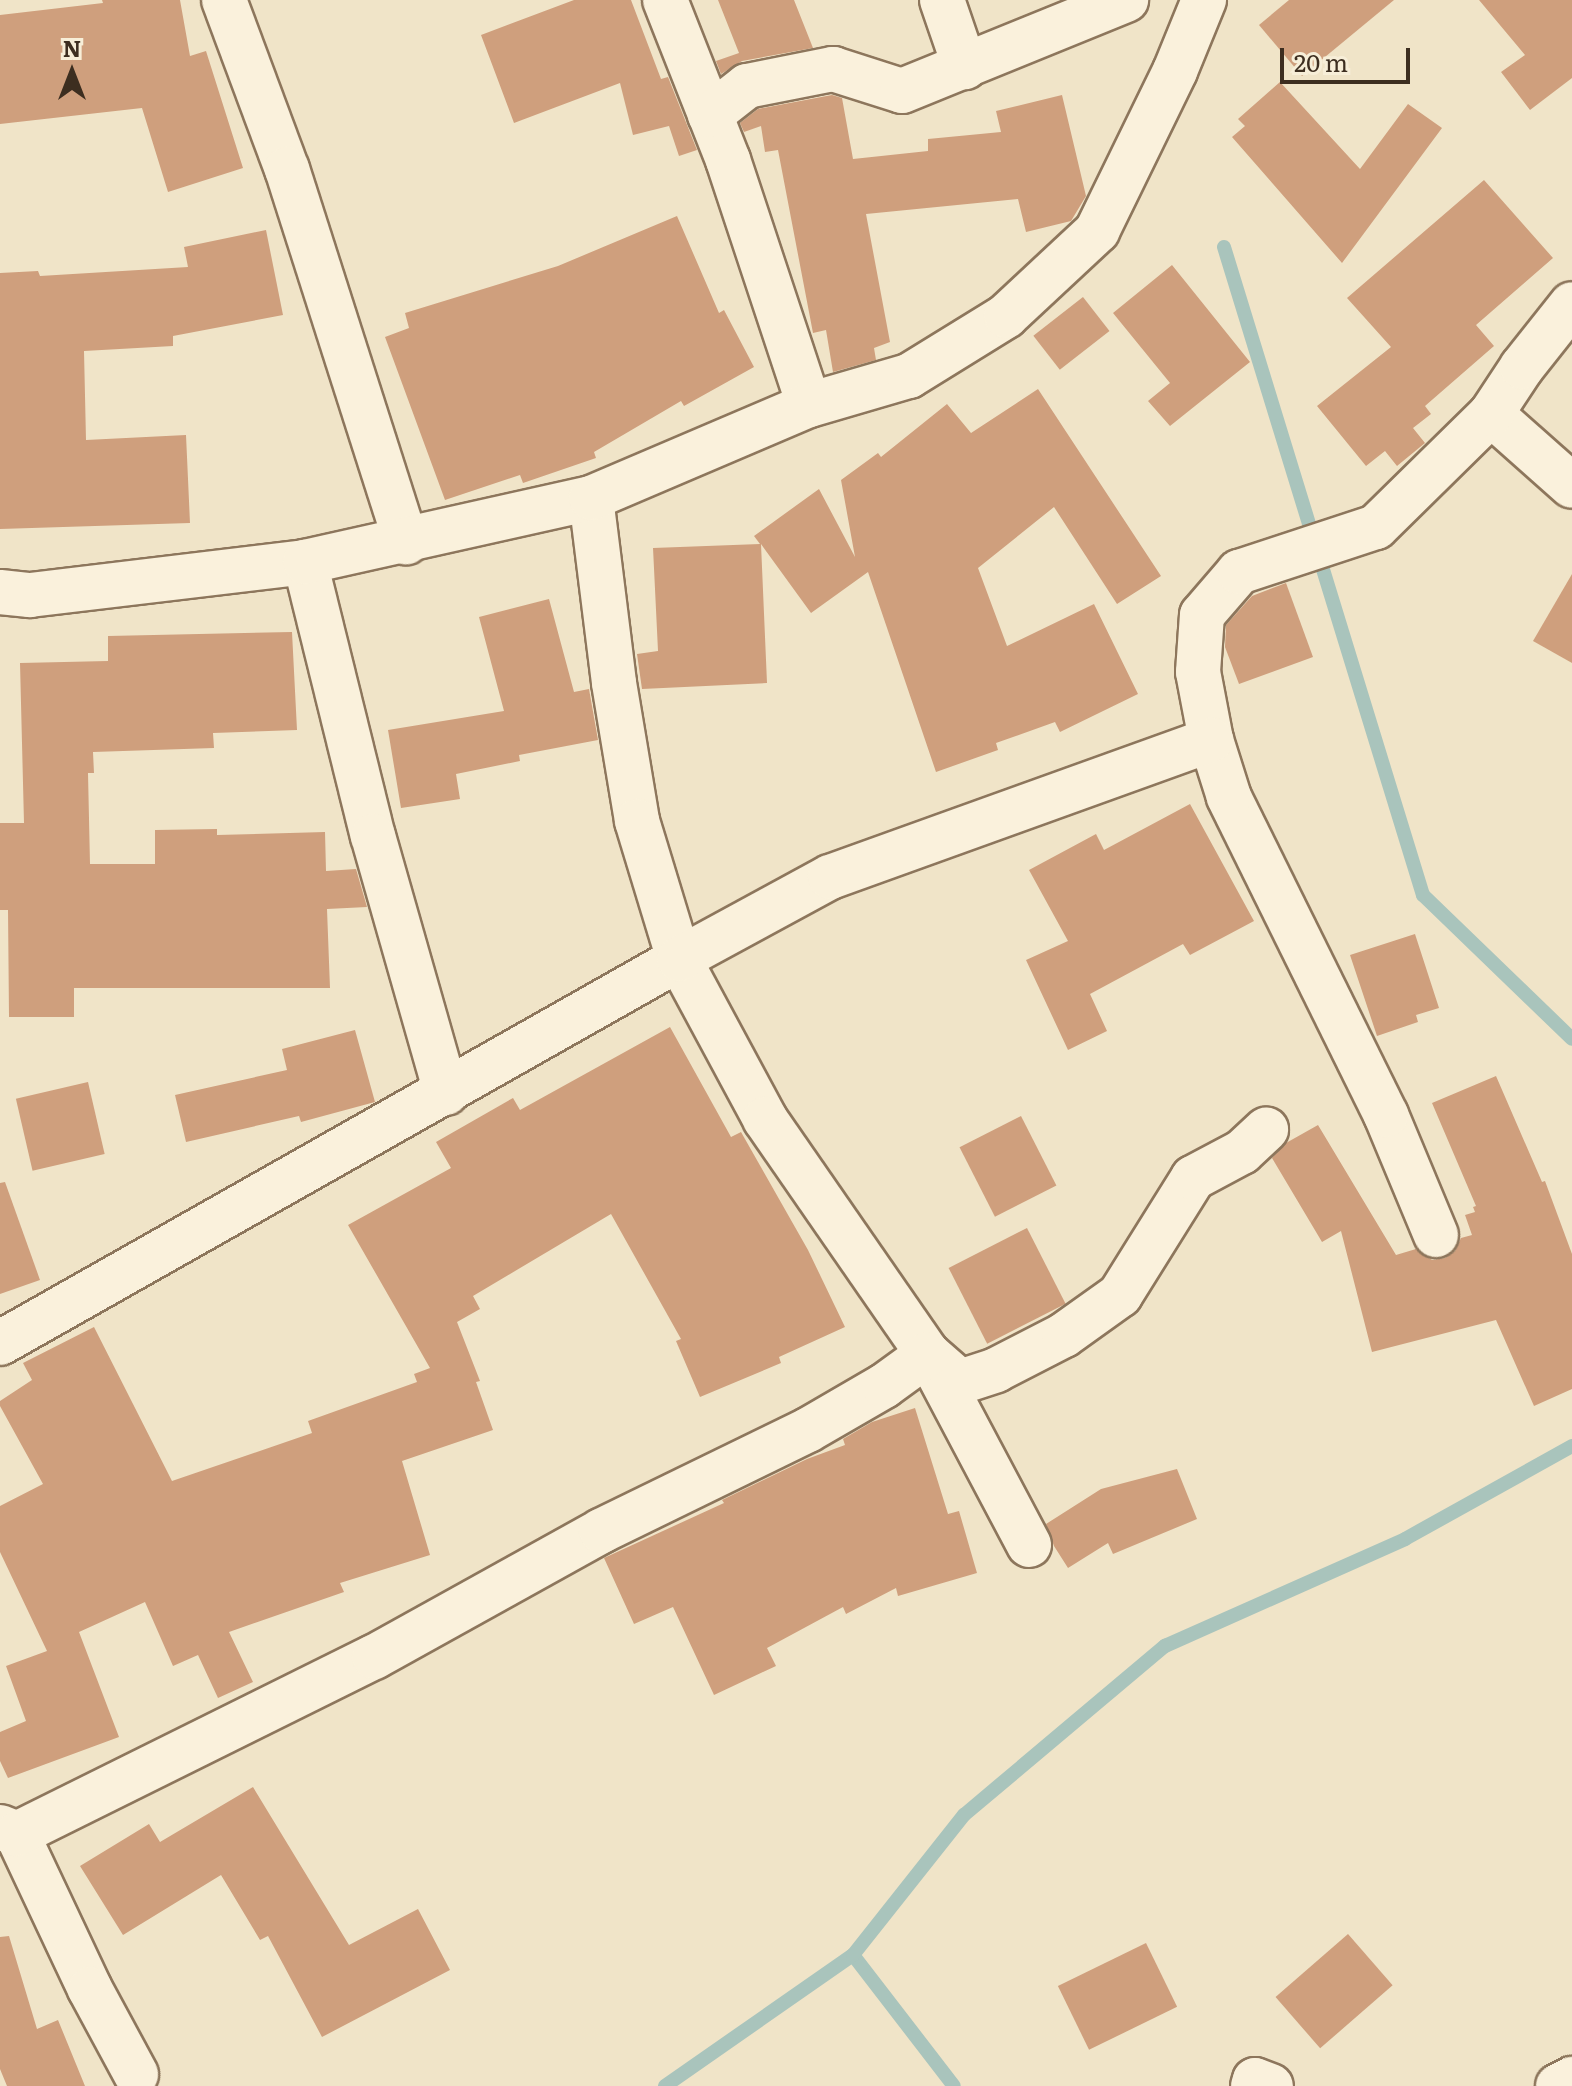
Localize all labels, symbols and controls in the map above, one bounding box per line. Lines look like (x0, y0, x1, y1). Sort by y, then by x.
text: N (63, 31, 81, 64)
north arrow (32, 32, 112, 112)
scale bar (1284, 32, 1414, 82)
text: 20 m (1294, 44, 1348, 79)

